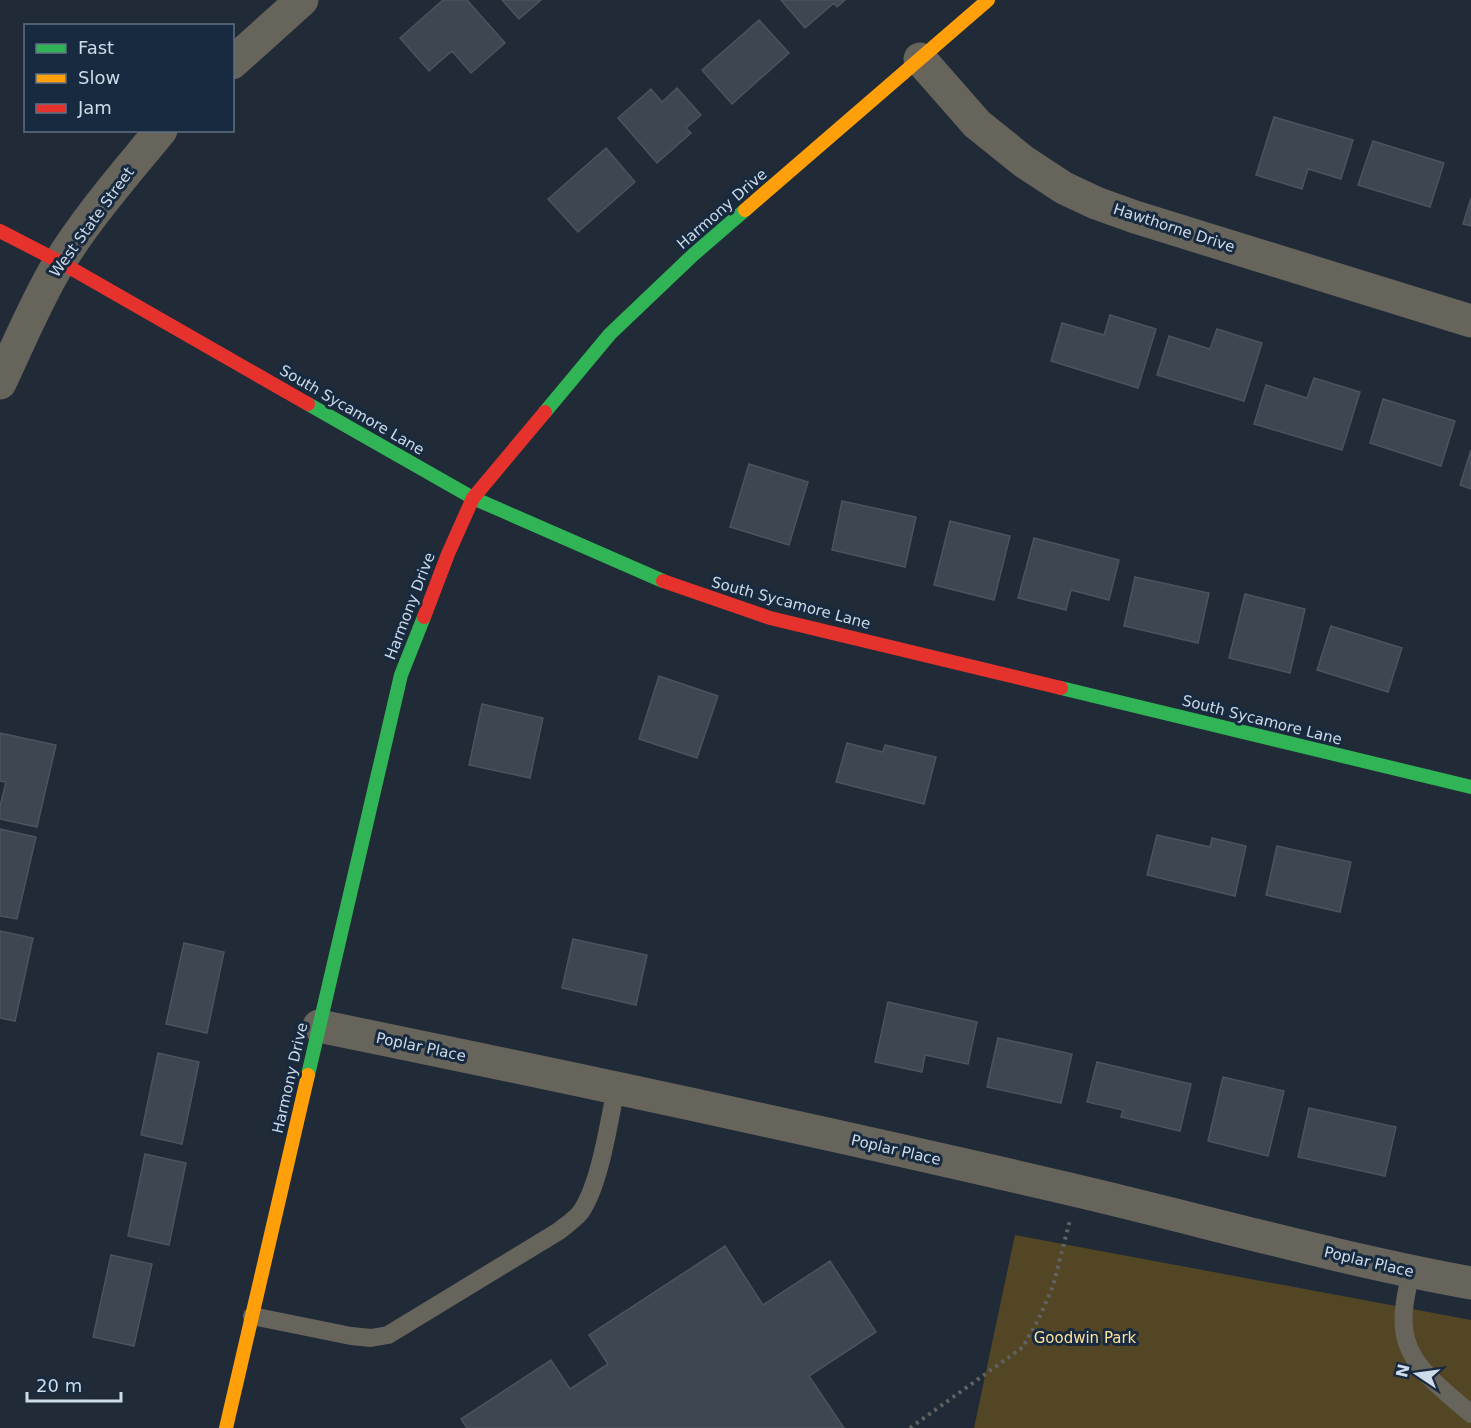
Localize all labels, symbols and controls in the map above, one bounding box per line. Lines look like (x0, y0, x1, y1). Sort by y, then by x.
legend (24, 24, 234, 132)
text: Fast (78, 37, 114, 58)
text: Slow (78, 67, 120, 88)
text: Jam (77, 97, 112, 118)
street label: West State Street (46, 163, 138, 281)
street label: Harmony Drive (673, 165, 771, 253)
street label: Hawthorne Drive (1111, 200, 1237, 256)
street label: South Sycamore Lane (276, 361, 428, 459)
street label: Harmony Drive (381, 550, 439, 662)
street label: South Sycamore Lane (709, 573, 873, 633)
street label: South Sycamore Lane (1180, 691, 1344, 749)
street label: Harmony Drive (268, 1021, 312, 1135)
street label: Poplar Place (374, 1029, 468, 1065)
street label: Poplar Place (849, 1131, 943, 1169)
street label: Poplar Place (1322, 1243, 1416, 1281)
park label: Goodwin Park (1034, 1329, 1137, 1347)
north arrow (1387, 1344, 1447, 1404)
text: N (1392, 1362, 1414, 1379)
scale bar (27, 1365, 122, 1403)
text: 20 m (36, 1375, 82, 1396)

